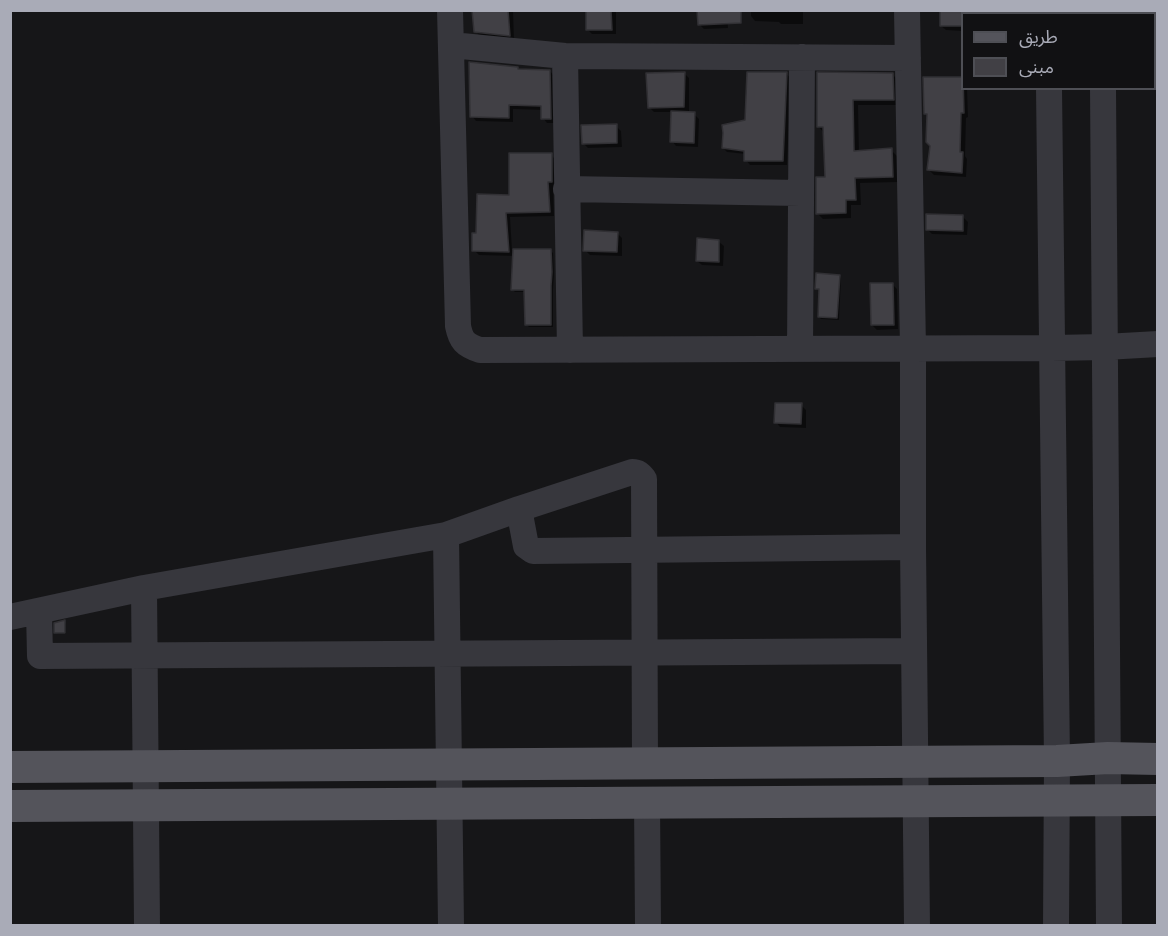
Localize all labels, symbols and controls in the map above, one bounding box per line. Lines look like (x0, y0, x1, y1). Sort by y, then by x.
legend (961, 12, 1156, 90)
text: طريق (1019, 26, 1058, 48)
text: مبنى (1019, 56, 1054, 78)

